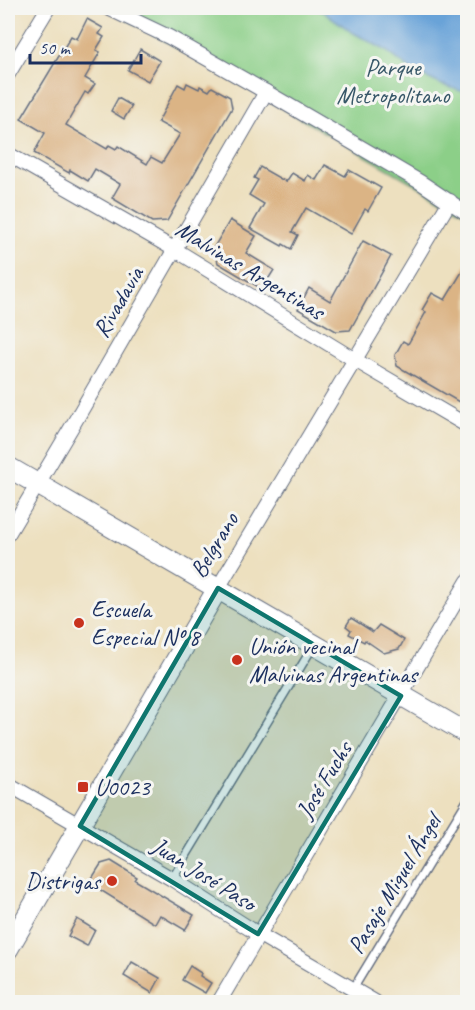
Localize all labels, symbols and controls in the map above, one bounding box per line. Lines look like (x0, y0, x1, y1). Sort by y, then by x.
scale bar (30, 27, 141, 65)
text: 50 m (39, 37, 72, 59)
park label: Parque Metropolitano (336, 52, 451, 110)
street label: Malvinas Argentinas (170, 214, 332, 328)
street label: Rivadavia (86, 260, 151, 343)
street label: Belgrano (183, 506, 246, 583)
place label: Escuela Especial Nº 8 (91, 594, 202, 652)
marker: Escuela Especial Nº 8 (72, 616, 86, 630)
place label: Unión vecinal Malvinas Argentinas (249, 631, 420, 689)
marker: Unión vecinal Malvinas Argentinas (230, 653, 244, 667)
street label: José Fuchs (289, 735, 360, 825)
place label: U0023 (95, 772, 152, 802)
marker: U0023 (76, 780, 90, 794)
street label: Pasaje Miguel Ángel (341, 805, 449, 959)
street label: Juan José Paso (146, 830, 264, 919)
place label: Distrigas (25, 866, 102, 896)
marker: Distrigas (105, 874, 119, 888)

